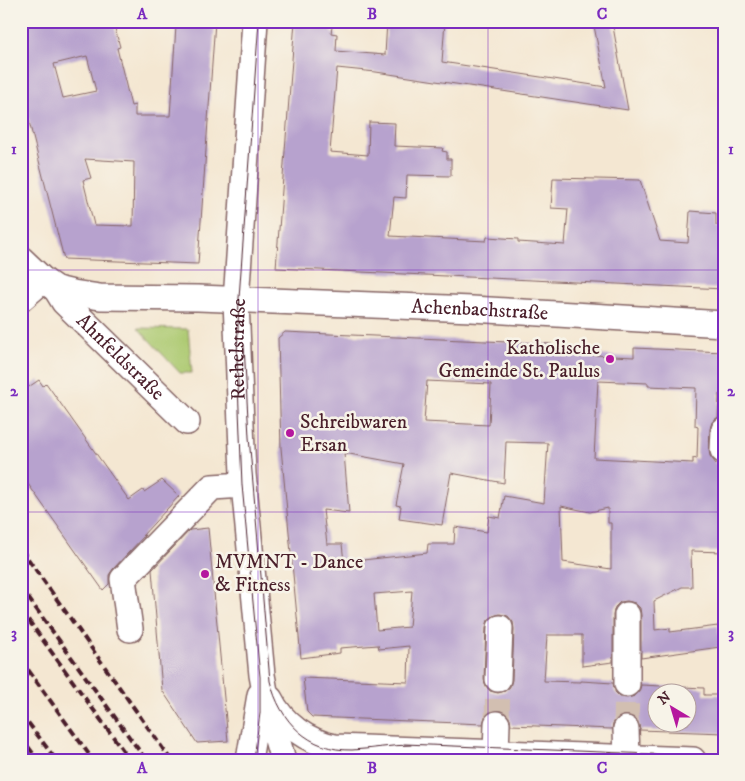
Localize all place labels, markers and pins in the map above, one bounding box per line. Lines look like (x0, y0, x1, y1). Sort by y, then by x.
place label: Katholische Gemeinde St. Paulus (438, 336, 600, 384)
marker: Katholische Gemeinde St. Paulus (604, 353, 616, 365)
place label: Schreibwaren Ersan (300, 410, 408, 458)
marker: Schreibwaren Ersan (284, 427, 296, 439)
place label: MVMNT - Dance & Fitness (215, 550, 363, 598)
marker: MVMNT - Dance & Fitness (199, 568, 211, 580)

